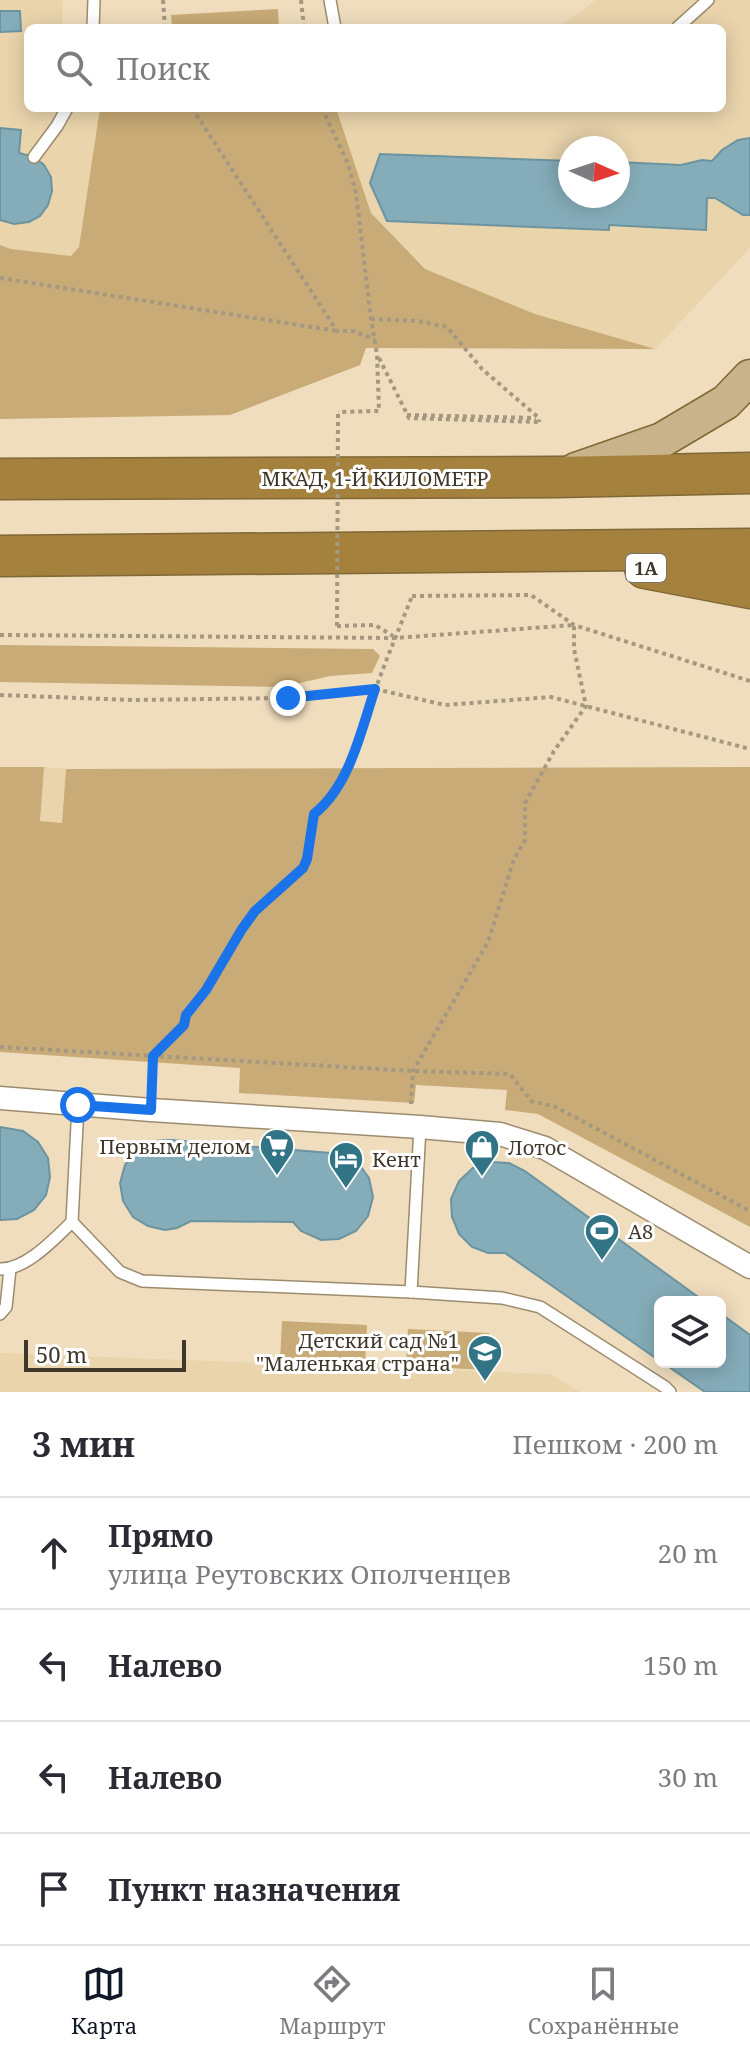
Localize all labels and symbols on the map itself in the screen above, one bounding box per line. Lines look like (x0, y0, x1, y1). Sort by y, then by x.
north arrow (558, 136, 630, 208)
street label: МКАД, 1-Й КИЛОМЕТР (261, 465, 489, 492)
road number: 1A (626, 554, 666, 582)
route end (270, 680, 306, 716)
route start (60, 1087, 96, 1123)
supermarket icon: Первым делом (258, 1127, 296, 1177)
shop icon: Лотос (463, 1128, 501, 1178)
place label: Первым делом (99, 1133, 251, 1160)
place label: Лотос (508, 1134, 566, 1161)
hotel icon: Кент (327, 1140, 365, 1190)
place label: Кент (372, 1146, 421, 1173)
sports icon: А8 (583, 1212, 621, 1262)
place label: А8 (628, 1218, 653, 1245)
place label: Детский сад №1 "Маленькая страна" (256, 1327, 459, 1377)
school or university icon: Детский сад №1 "Маленькая страна" (466, 1333, 504, 1383)
scale bar (24, 1336, 186, 1372)

